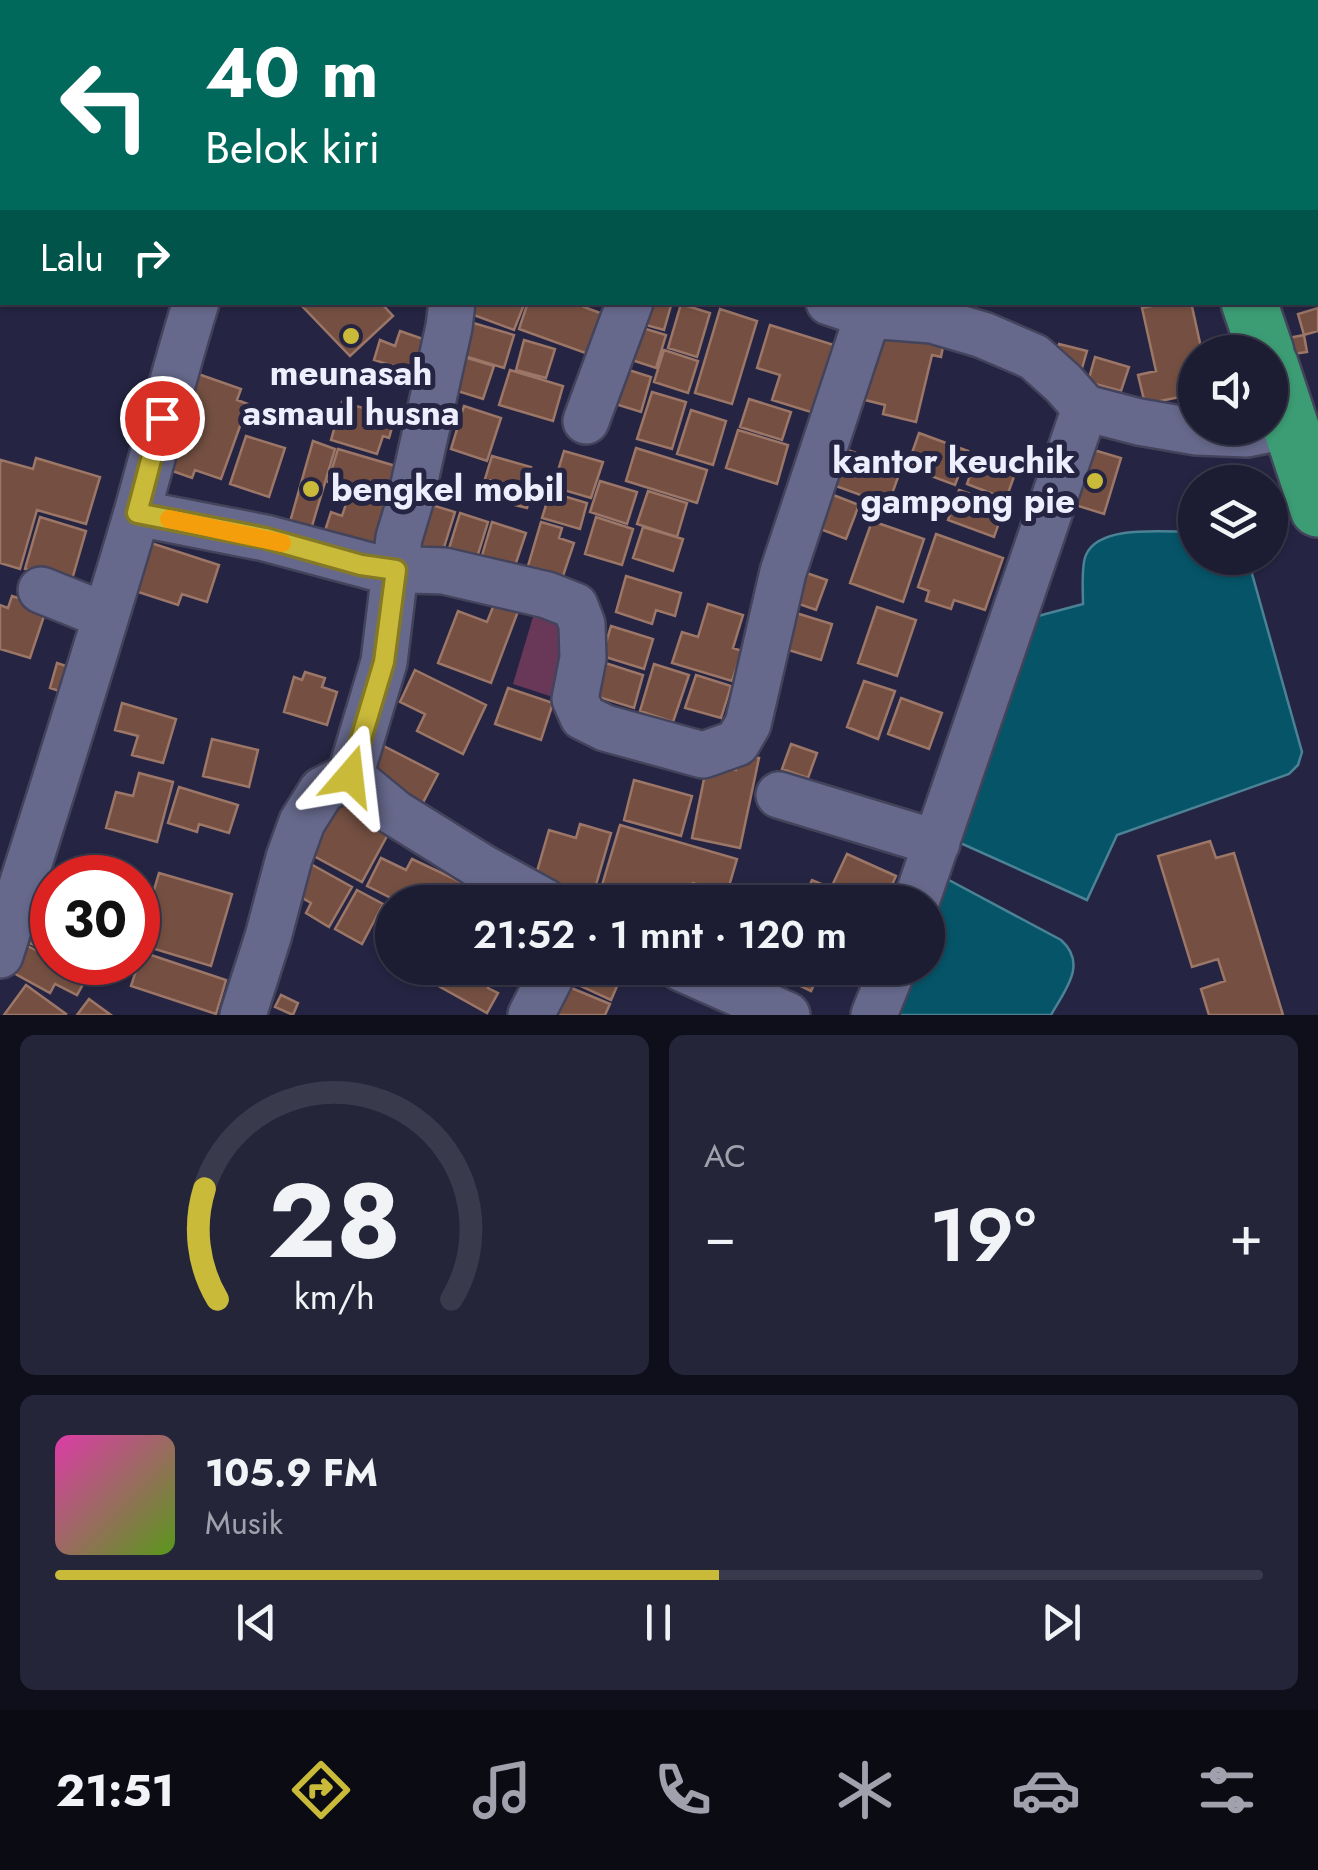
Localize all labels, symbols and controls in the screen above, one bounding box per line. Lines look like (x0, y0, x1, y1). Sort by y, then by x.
text: 40 m (205, 22, 379, 123)
icon: left (40, 40, 170, 170)
text: Belok kiri (205, 115, 380, 180)
text: Lalu (40, 230, 104, 285)
icon: right (124, 230, 179, 285)
marker: meunasah asmaul husna (340, 325, 362, 347)
map controls (1178, 335, 1288, 575)
button: sound (1178, 335, 1288, 445)
place label: meunasah asmaul husna (242, 348, 460, 438)
pin (120, 376, 205, 461)
icon: arrive (135, 391, 190, 446)
place label: kantor keuchik gampong pie (832, 436, 1075, 526)
place label: bengkel mobil (331, 464, 564, 514)
button: layers (1178, 465, 1288, 575)
marker: kantor keuchik gampong pie (1084, 470, 1106, 492)
marker: bengkel mobil (300, 478, 322, 500)
position arrow (298, 724, 402, 828)
speed limit sign: 30 (30, 855, 160, 985)
text: 21:52 · 1 mnt · 120 m (473, 907, 847, 962)
text: AC (704, 1133, 746, 1179)
text: 28 (268, 1146, 401, 1296)
text: 19° (929, 1181, 1036, 1289)
text: − (704, 1196, 736, 1276)
text: + (1229, 1196, 1263, 1276)
text: km/h (294, 1271, 375, 1322)
text: 105.9 FM (205, 1445, 378, 1500)
text: Musik (205, 1500, 283, 1546)
icon: previous (229, 1595, 284, 1650)
icon: pause (631, 1595, 686, 1650)
icon: next (1034, 1595, 1089, 1650)
icon: directions (286, 1755, 356, 1825)
icon: music (467, 1755, 537, 1825)
icon: phone (648, 1755, 718, 1825)
icon: climate (830, 1755, 900, 1825)
icon: car (1011, 1755, 1081, 1825)
icon: filters (1192, 1755, 1262, 1825)
text: 21:51 (56, 1758, 175, 1823)

